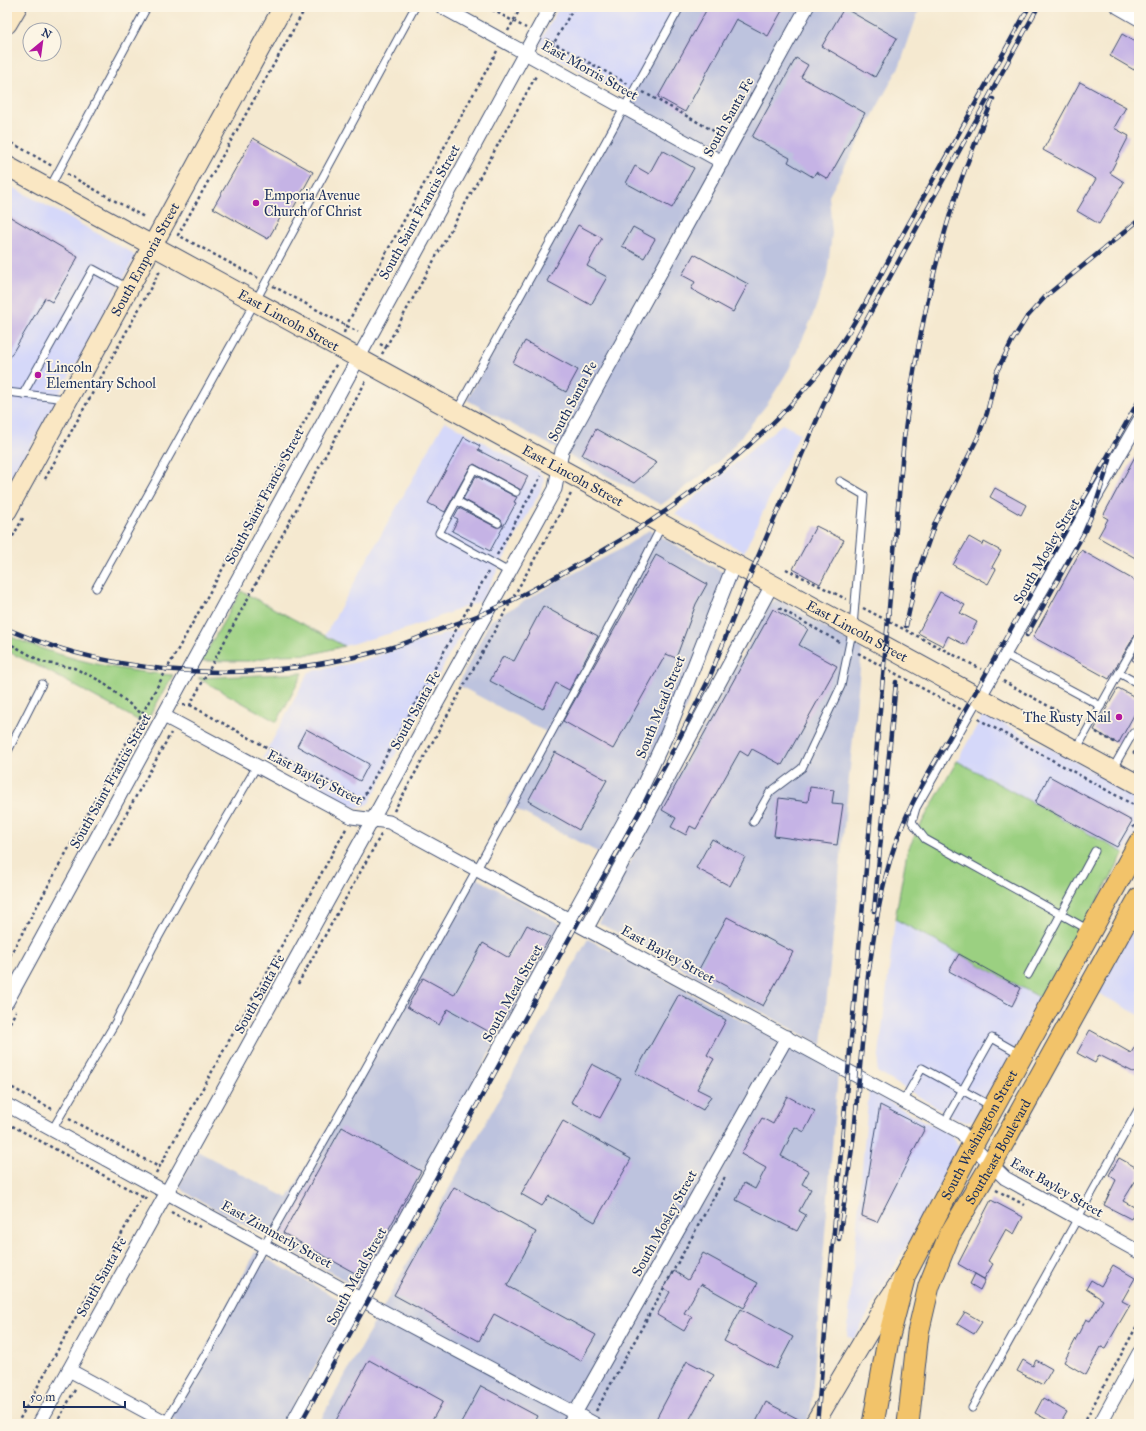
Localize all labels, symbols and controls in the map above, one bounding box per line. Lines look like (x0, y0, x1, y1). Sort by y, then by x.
north arrow (22, 22, 62, 62)
text: N (39, 26, 54, 42)
street label: East Morris Street (539, 37, 641, 104)
street label: South Santa Fe (700, 74, 757, 160)
street label: South Saint Francis Street (375, 142, 464, 283)
place label: Emporia Avenue Church of Christ (264, 187, 362, 220)
marker: Emporia Avenue Church of Christ (251, 198, 261, 208)
street label: South Emporia Street (107, 200, 183, 319)
street label: East Lincoln Street (235, 286, 342, 355)
street label: South Santa Fe (544, 358, 601, 444)
place label: Lincoln Elementary School (46, 359, 156, 392)
marker: Lincoln Elementary School (33, 370, 43, 380)
street label: South Saint Francis Street (221, 425, 308, 567)
street label: East Lincoln Street (519, 441, 626, 510)
street label: South Mosley Street (1009, 496, 1084, 607)
street label: East Lincoln Street (803, 597, 911, 666)
street label: South Mead Street (632, 653, 689, 761)
street label: South Santa Fe (387, 667, 444, 753)
place label: The Rusty Nail (1023, 709, 1111, 726)
street label: South Saint Francis Street (66, 711, 155, 852)
marker: The Rusty Nail (1114, 712, 1124, 722)
street label: East Bayley Street (264, 746, 365, 809)
street label: East Bayley Street (618, 922, 718, 987)
street label: South Mead Street (479, 941, 546, 1045)
street label: South Santa Fe (231, 951, 288, 1037)
street label: South Washington Street (937, 1067, 1021, 1203)
street label: Southeast Boulevard (961, 1096, 1035, 1208)
street label: East Bayley Street (1007, 1154, 1106, 1221)
street label: South Mosley Street (628, 1167, 701, 1279)
street label: East Zimmerly Street (218, 1197, 335, 1272)
street label: South Mead Street (323, 1224, 390, 1328)
street label: South Santa Fe (73, 1234, 130, 1320)
scale bar (24, 1383, 125, 1409)
text: 50 m (30, 1390, 55, 1404)

